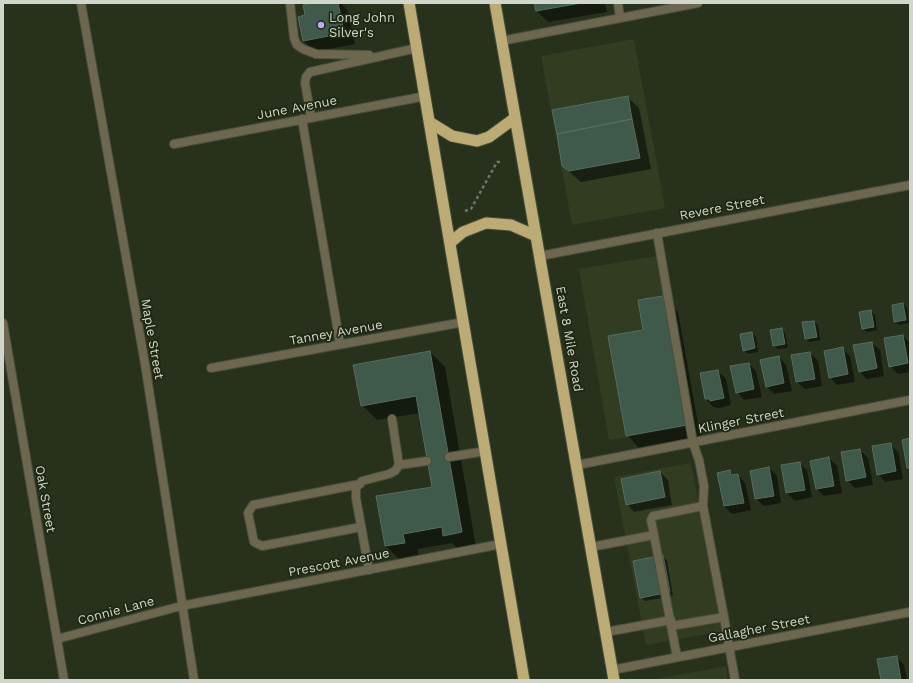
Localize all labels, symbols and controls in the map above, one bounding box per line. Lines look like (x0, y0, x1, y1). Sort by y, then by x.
place label: Long John Silver's (329, 10, 395, 41)
marker: Long John Silver's (316, 20, 326, 30)
street label: June Avenue (256, 93, 338, 123)
street label: Revere Street (678, 192, 766, 224)
street label: East 8 Mile Road (552, 285, 586, 393)
street label: Maple Street (137, 297, 167, 381)
street label: Tanney Avenue (288, 317, 384, 349)
street label: Klinger Street (697, 405, 785, 437)
street label: Oak Street (31, 464, 59, 534)
street label: Prescott Avenue (287, 546, 391, 580)
street label: Connie Lane (76, 593, 156, 629)
street label: Gallagher Street (707, 611, 811, 647)

